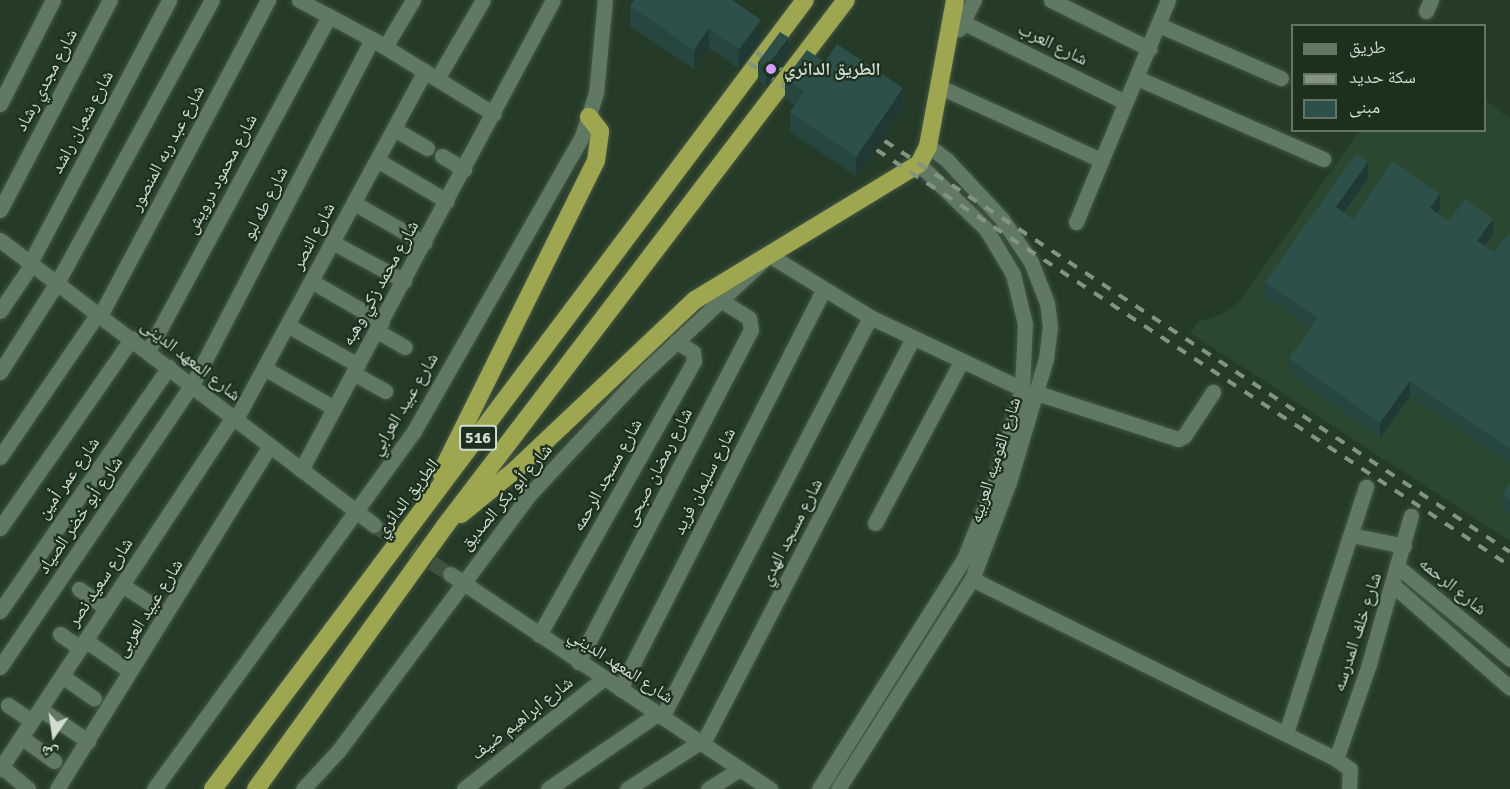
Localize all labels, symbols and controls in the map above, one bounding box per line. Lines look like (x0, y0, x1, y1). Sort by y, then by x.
street label: شارع العرب (1015, 18, 1091, 70)
legend (1291, 24, 1486, 132)
street label: شارع مجدي رشاد (10, 25, 82, 135)
text: طريق (1349, 36, 1386, 58)
place label: الطريق الدائري (784, 58, 881, 80)
marker: الطريق الدائري (762, 60, 780, 78)
text: سكة حديد (1349, 66, 1416, 88)
street label: شارع شعبان راشد (46, 67, 118, 177)
street label: شارع عبد ربه المنصور (125, 81, 209, 215)
text: مبنى (1349, 96, 1380, 118)
street label: شارع محمود درويش (180, 110, 262, 238)
street label: شارع طه لبو (237, 163, 293, 243)
street label: شارع النصر (286, 199, 340, 273)
street label: شارع محمد زكي وهبه (337, 217, 423, 349)
street label: شارع المعهد الدينى (137, 314, 245, 406)
street label: شارع عبيد العرابي (365, 349, 443, 459)
street label: شارع القوميه العربيه (965, 394, 1025, 526)
street label: شارع رمضان صبحى (619, 404, 697, 530)
street label: شارع مسجد الرحمه (567, 415, 647, 535)
street label: شارع سليمان فريد (668, 424, 740, 538)
road number: 516 (458, 425, 498, 451)
street label: شارع عمر أمين (32, 433, 104, 523)
street label: شارع أبو بكر الصديق (455, 439, 557, 555)
street label: شارع أبو خضر الصياد (33, 452, 127, 578)
street label: الطريق الدائري (370, 455, 444, 541)
street label: شارع مسجد الهدي (755, 475, 827, 589)
street label: شارع سعيد نصر (62, 533, 138, 631)
street label: شارع الرحمه (1415, 552, 1491, 620)
street label: شارع عبيد العربى (110, 555, 188, 661)
street label: شارع خلف المدرسه (1328, 570, 1386, 694)
street label: شارع المعهد الديني (564, 624, 678, 708)
street label: شارع ابراهيم ضيف (467, 672, 577, 764)
north arrow (24, 705, 84, 765)
text: ش (39, 741, 60, 764)

